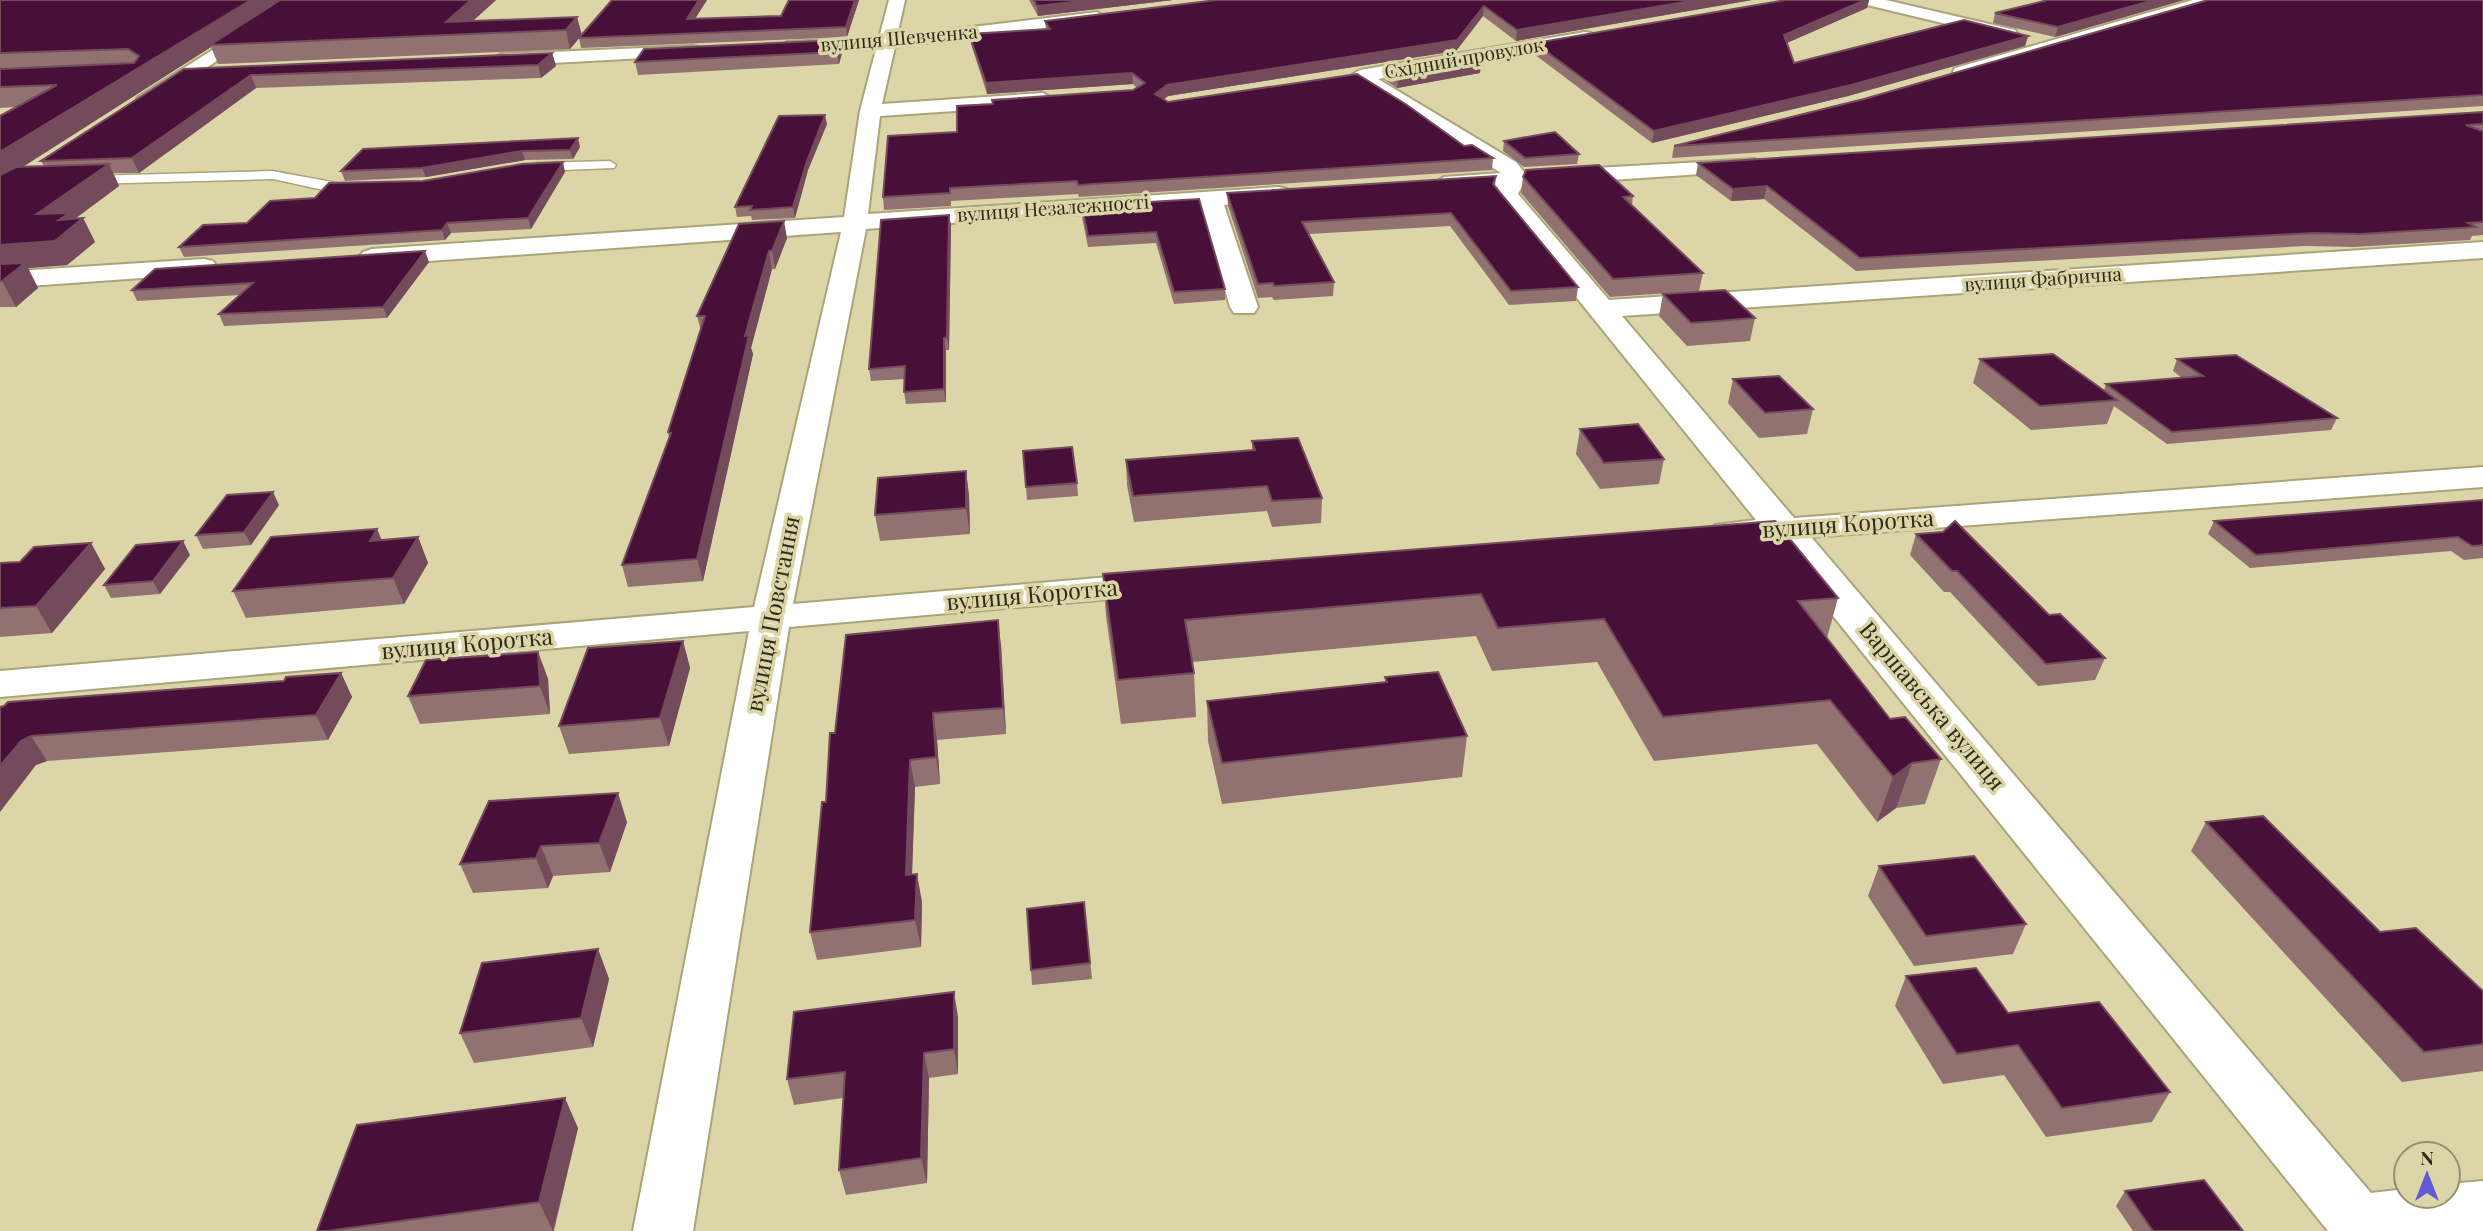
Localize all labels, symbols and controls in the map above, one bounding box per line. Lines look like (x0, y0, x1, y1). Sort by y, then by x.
street label: вулиця Шевченка (819, 17, 979, 57)
street label: Східний провулок (1382, 30, 1546, 84)
street label: вулиця Незалежності (956, 187, 1150, 227)
street label: вулиця Фабрична (1963, 259, 2123, 296)
street label: вулиця Коротка (1761, 501, 1935, 544)
street label: вулиця Повстання (737, 513, 806, 714)
street label: вулиця Коротка (945, 571, 1120, 616)
street label: Варшавська вулиця (1853, 614, 2013, 796)
street label: вулиця Коротка (380, 620, 555, 665)
north arrow (2392, 1140, 2462, 1210)
text: N (2420, 1144, 2434, 1170)

